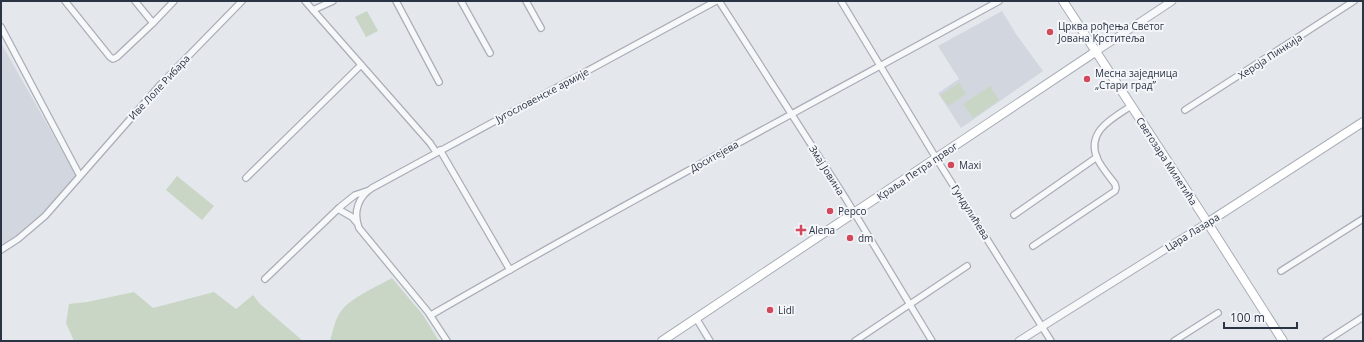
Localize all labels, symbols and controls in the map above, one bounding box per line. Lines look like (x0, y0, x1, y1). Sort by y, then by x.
place label: Црква рођења Светог Јована Крститеља (1057, 19, 1165, 45)
marker: Црква рођења Светог Јована Крститеља (1045, 27, 1055, 37)
street label: Хероја Пинкија (1235, 30, 1305, 82)
street label: Иве Лоле Рибара (125, 51, 193, 123)
street label: Југословенске армије (492, 64, 591, 126)
place label: Месна заједница „Стари град” (1095, 66, 1178, 92)
marker: Месна заједница „Стари град” (1082, 74, 1092, 84)
street label: Светозара Милетића (1133, 114, 1201, 208)
street label: Доситејева (687, 137, 741, 175)
street label: Краља Петра првог (874, 138, 961, 203)
street label: Змај Јовина (806, 142, 848, 198)
place label: Maxi (959, 158, 981, 172)
marker: Maxi (946, 160, 956, 170)
street label: Гундулићева (949, 182, 993, 242)
place label: Pepco (838, 204, 867, 218)
marker: Pepco (825, 206, 835, 216)
street label: Цара Лазара (1162, 210, 1222, 254)
place label: Alena (809, 223, 835, 237)
marker: Alena (796, 225, 806, 235)
place label: dm (858, 231, 873, 245)
marker: dm (845, 233, 855, 243)
place label: Lidl (778, 303, 794, 317)
scale bar (1224, 304, 1297, 330)
marker: Lidl (765, 305, 775, 315)
text: 100 m (1230, 309, 1265, 326)

